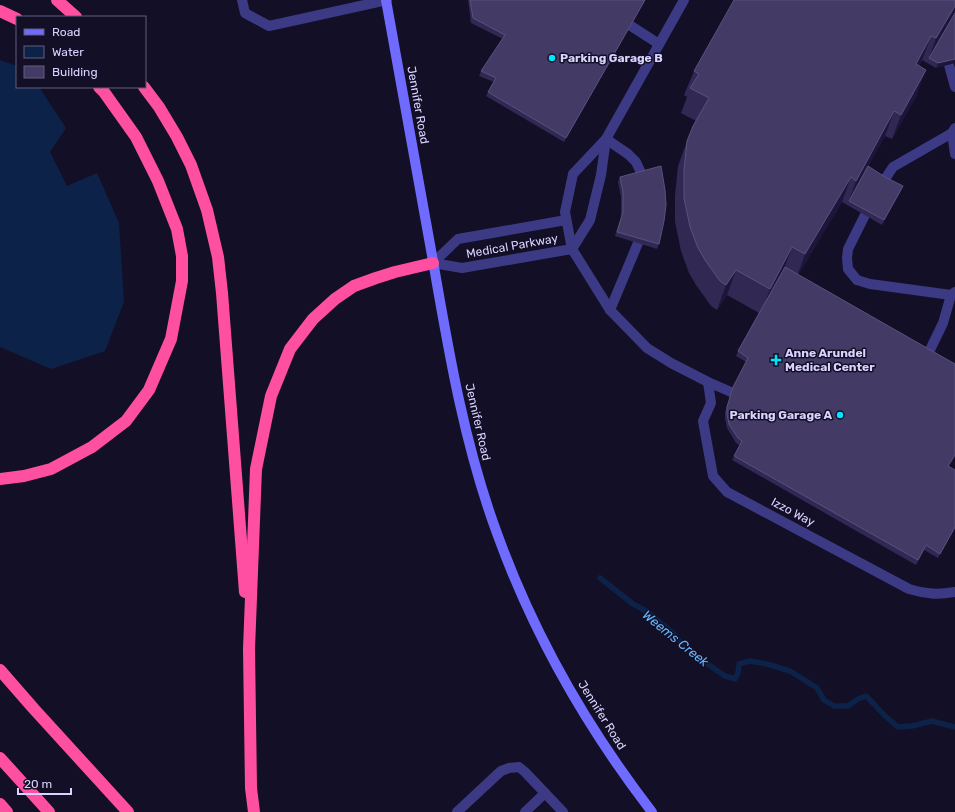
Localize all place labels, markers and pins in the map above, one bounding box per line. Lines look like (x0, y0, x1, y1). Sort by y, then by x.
place label: Parking Garage B (560, 51, 663, 65)
marker: Parking Garage B (547, 53, 557, 63)
place label: Anne Arundel Medical Center (785, 346, 875, 374)
marker: Anne Arundel Medical Center (770, 354, 782, 366)
place label: Parking Garage A (729, 408, 832, 422)
marker: Parking Garage A (835, 410, 845, 420)

